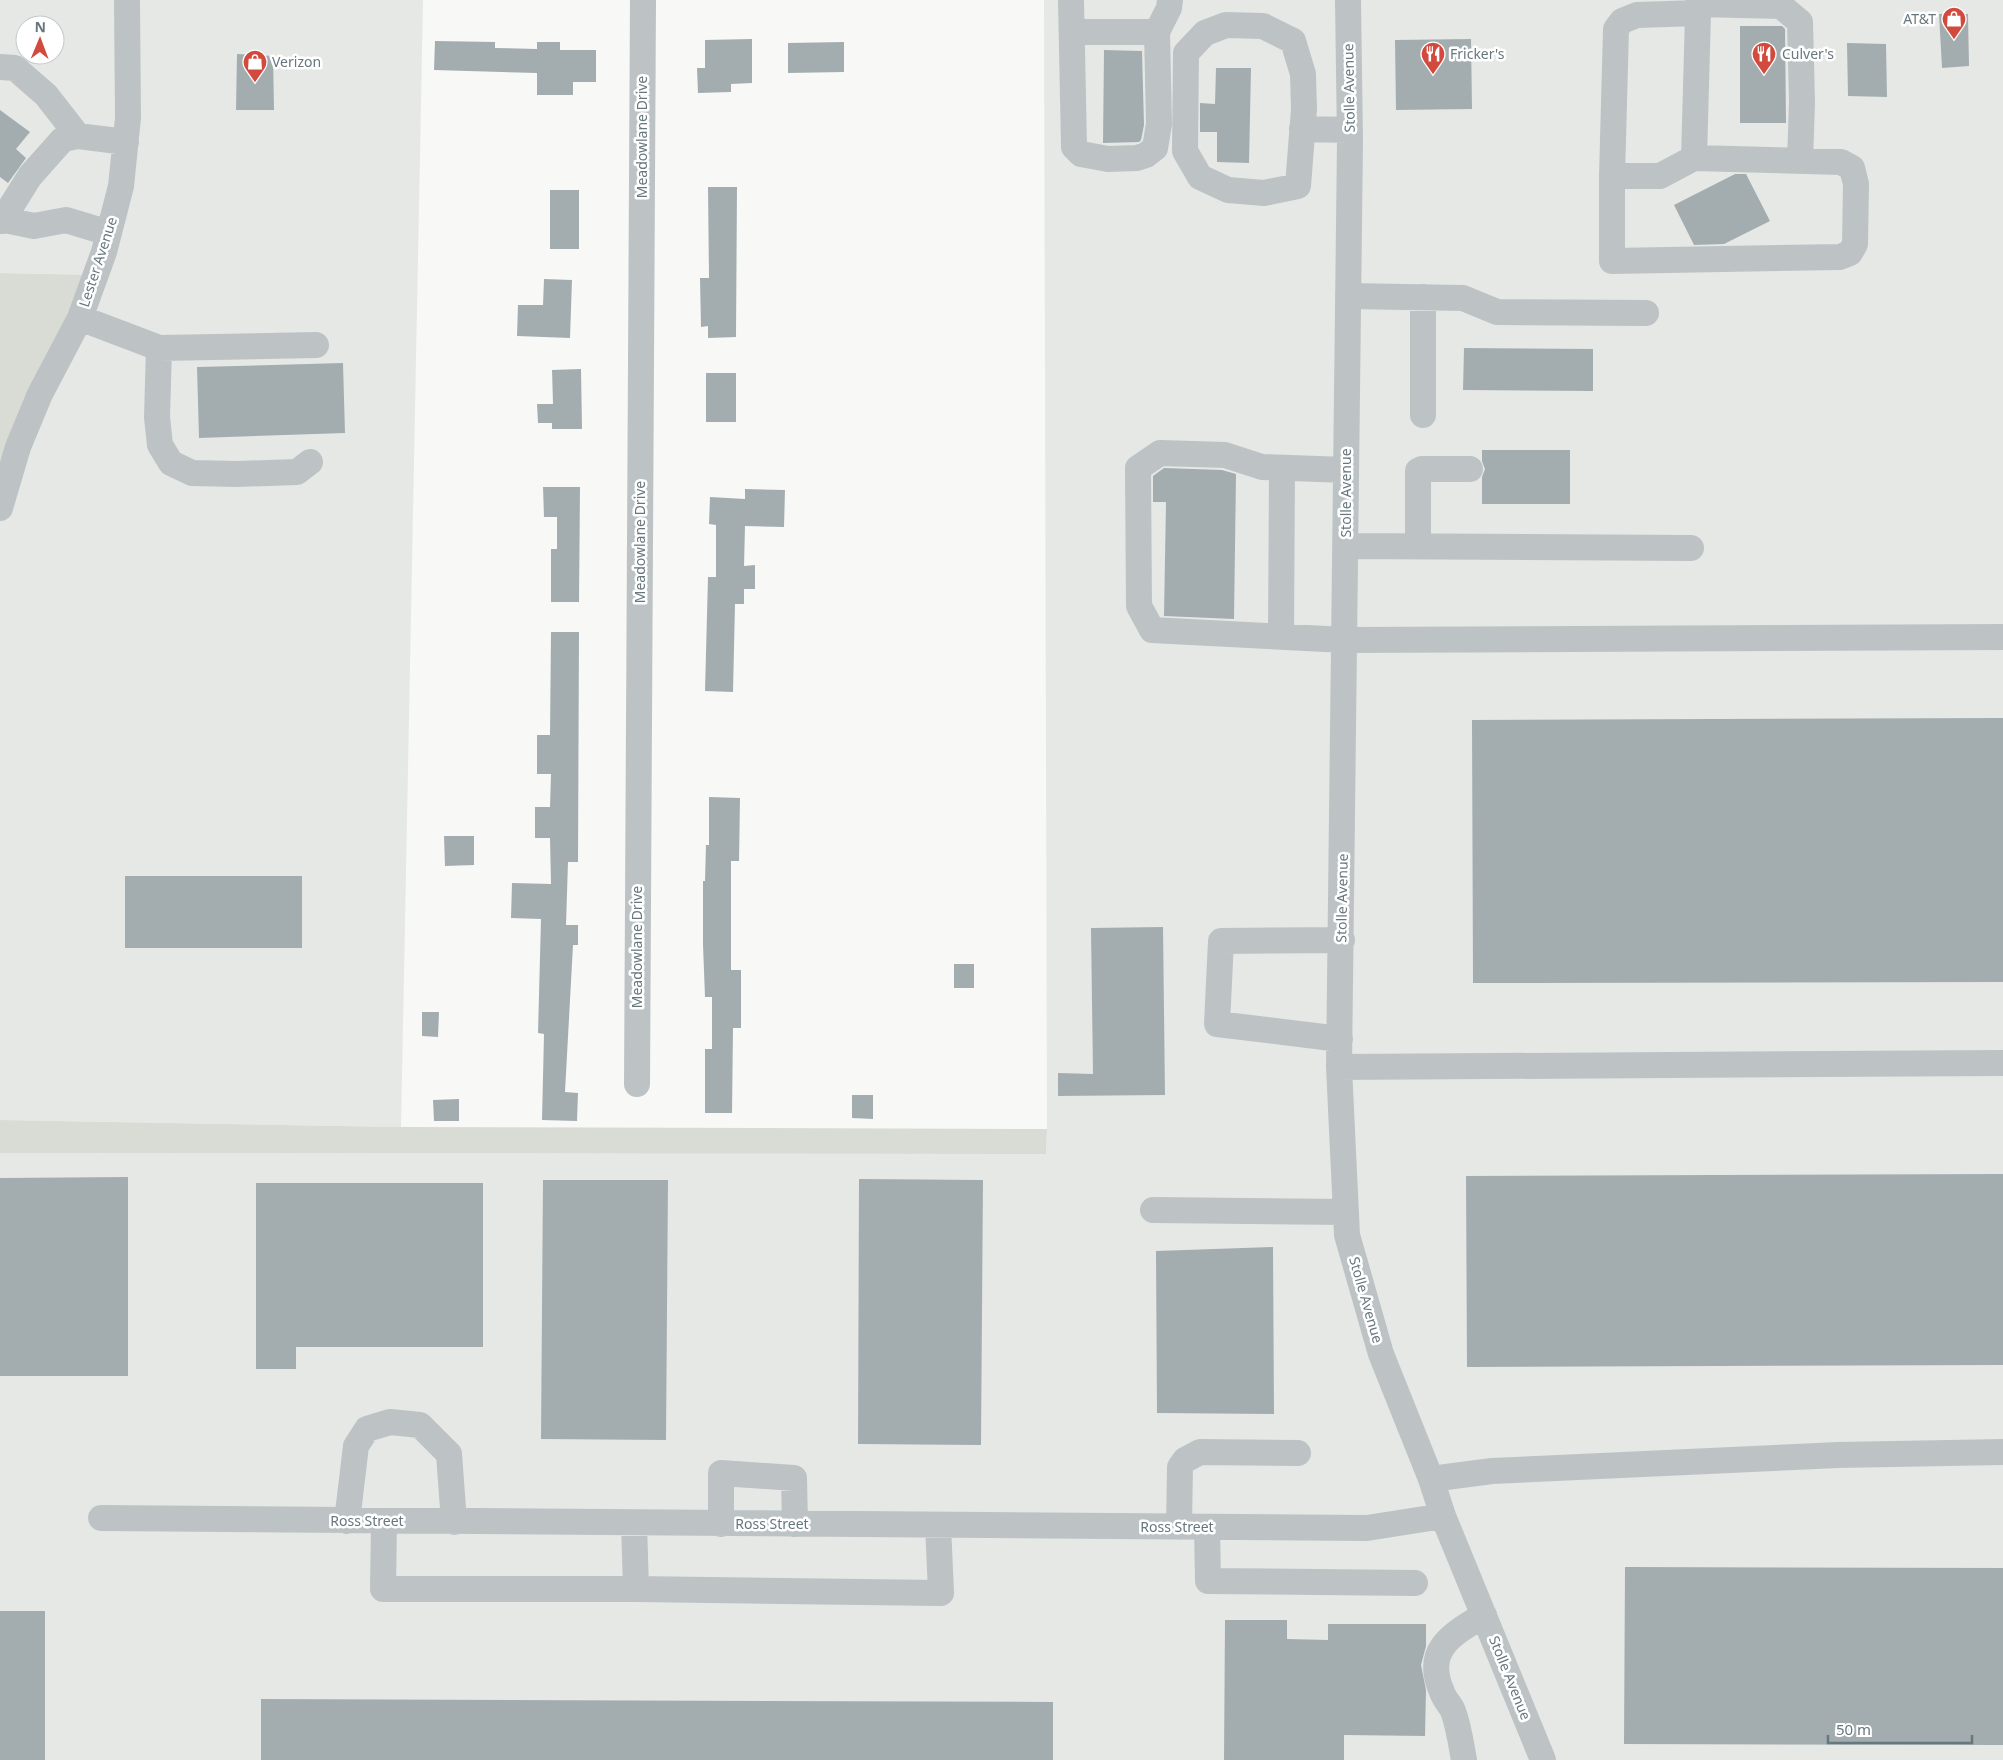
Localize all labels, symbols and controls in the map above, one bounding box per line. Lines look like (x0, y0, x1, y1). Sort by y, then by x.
shop icon: AT&T (1941, 6, 1967, 40)
place label: AT&T (1903, 9, 1936, 28)
north arrow (15, 15, 65, 65)
text: N (34, 17, 46, 36)
restaurant icon: Fricker's (1420, 41, 1446, 75)
restaurant icon: Culver's (1751, 41, 1777, 75)
street label: Stolle Avenue (1338, 43, 1359, 133)
place label: Fricker's (1450, 44, 1505, 63)
place label: Culver's (1782, 44, 1834, 63)
shop icon: Verizon (242, 49, 268, 83)
place label: Verizon (272, 52, 321, 71)
street label: Meadowlane Drive (632, 76, 651, 198)
street label: Lester Avenue (74, 214, 121, 309)
street label: Stolle Avenue (1336, 448, 1355, 538)
street label: Meadowlane Drive (630, 481, 649, 603)
street label: Stolle Avenue (1331, 853, 1352, 943)
street label: Meadowlane Drive (627, 886, 646, 1008)
street label: Stolle Avenue (1345, 1254, 1388, 1345)
street label: Ross Street (330, 1511, 404, 1530)
street label: Ross Street (735, 1514, 809, 1533)
street label: Ross Street (1140, 1517, 1214, 1536)
street label: Stolle Avenue (1485, 1633, 1536, 1723)
scale bar (1828, 1712, 1972, 1744)
text: 50 m (1836, 1719, 1871, 1739)

